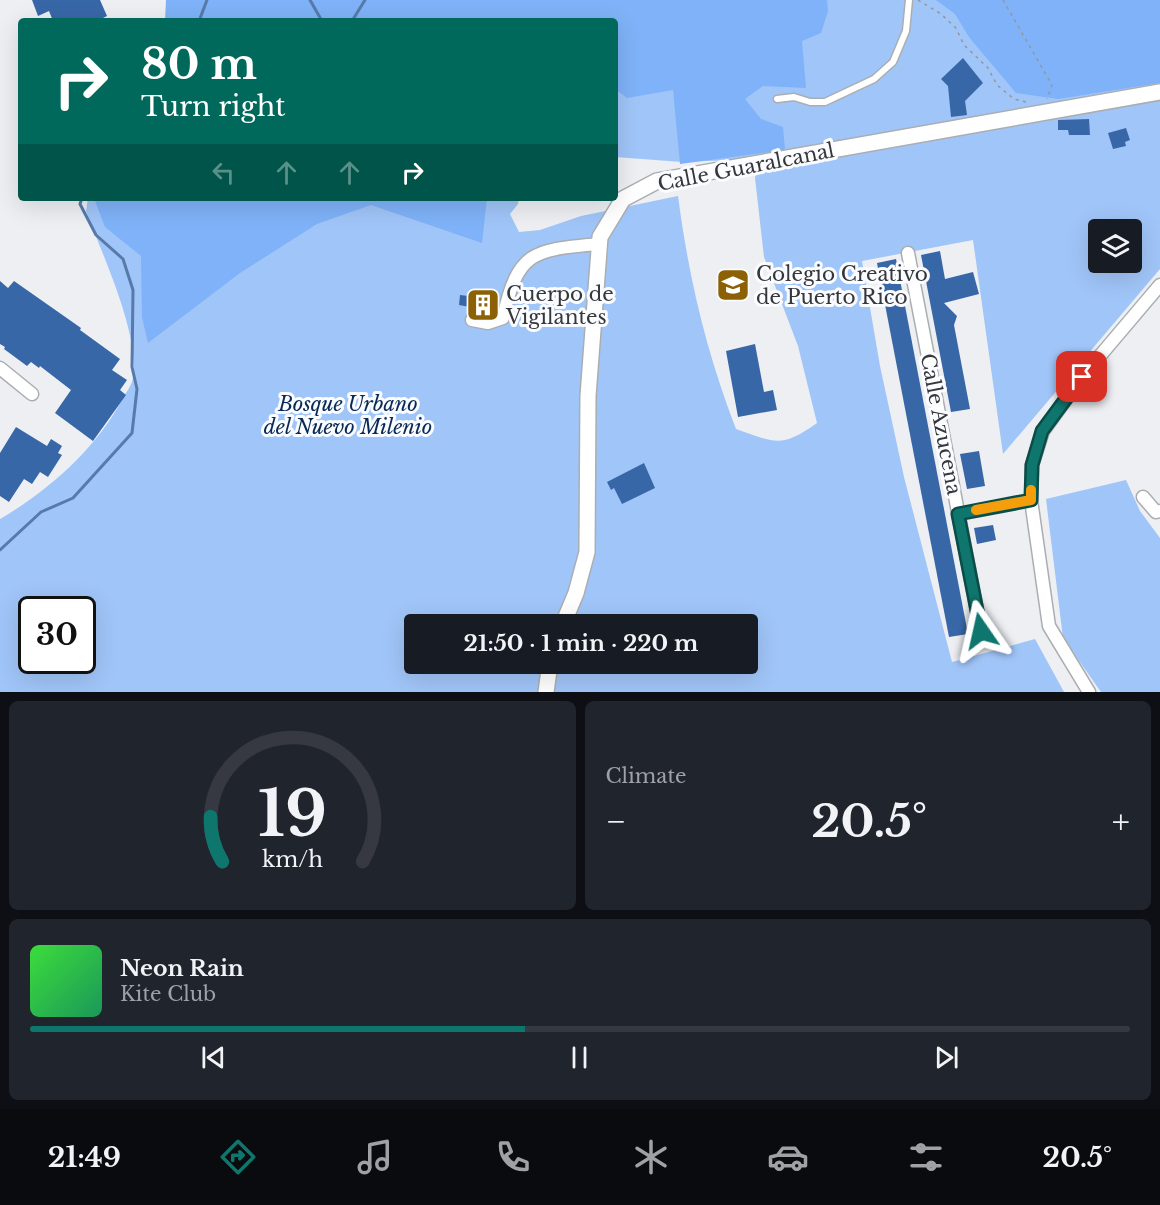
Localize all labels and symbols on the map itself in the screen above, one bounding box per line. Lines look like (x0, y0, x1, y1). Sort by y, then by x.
street label: Calle Guaralcanal (656, 138, 836, 196)
place label: Colegio Creativo de Puerto Rico (756, 262, 928, 309)
school or university icon: Colegio Creativo de Puerto Rico (715, 267, 751, 303)
place label: Cuerpo de Vigilantes (505, 282, 614, 329)
building icon: Cuerpo de Vigilantes (465, 287, 501, 323)
street label: Calle Azucena (916, 351, 967, 498)
pin (1056, 351, 1107, 402)
park label: Bosque Urbano del Nuevo Milenio (264, 392, 432, 439)
speed limit sign: 30 (18, 596, 96, 674)
position arrow (949, 599, 1013, 663)

